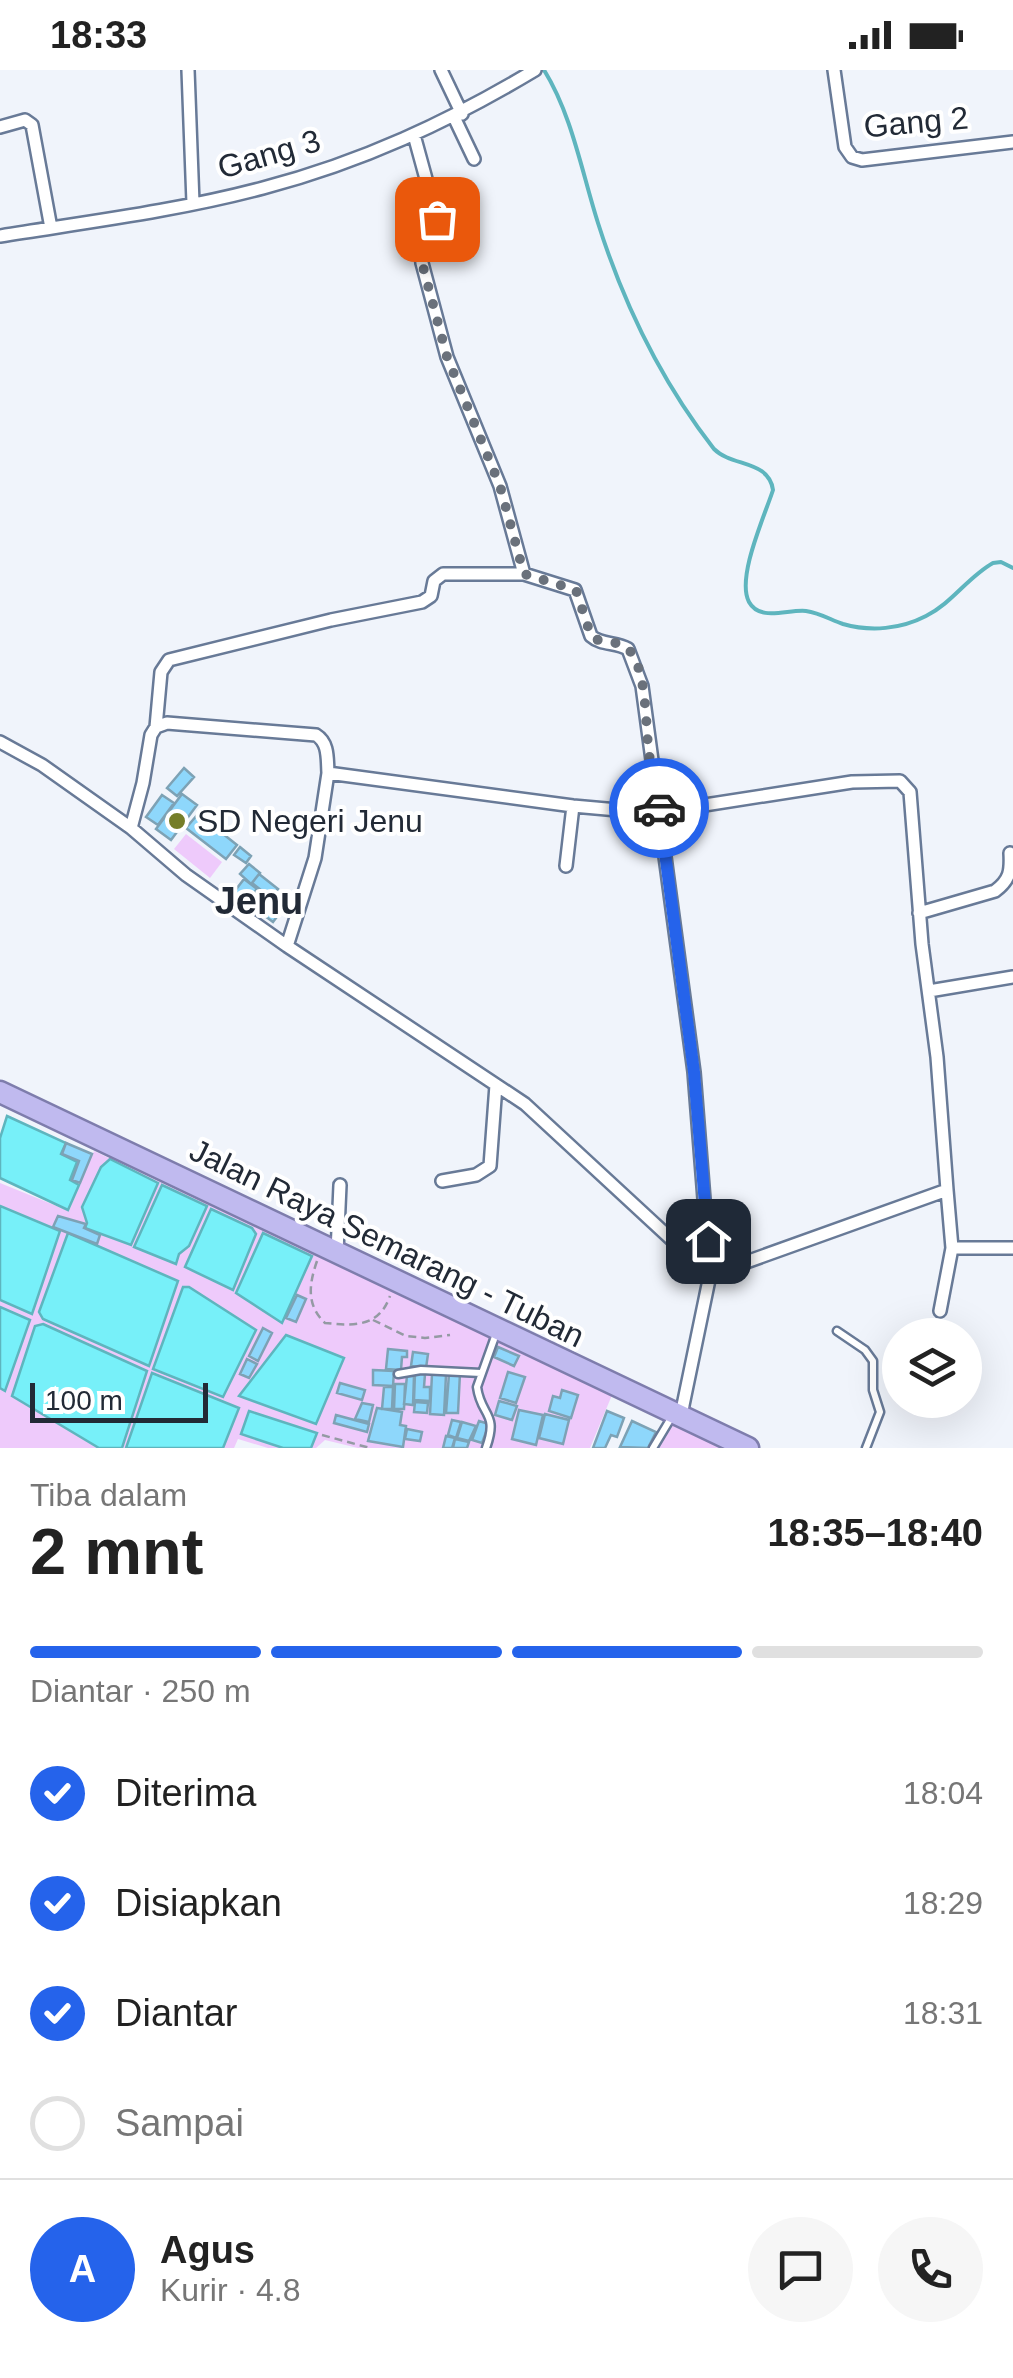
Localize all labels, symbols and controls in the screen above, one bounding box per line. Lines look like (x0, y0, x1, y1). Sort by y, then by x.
text: 18:33 (50, 14, 147, 56)
street label: Gang 2 (862, 99, 970, 145)
street label: Gang 3 (214, 122, 324, 186)
pin (395, 177, 480, 262)
icon: bag (410, 192, 465, 247)
courier (609, 758, 709, 858)
icon: car (632, 781, 687, 836)
place label: SD Negeri Jenu (197, 803, 423, 839)
marker: SD Negeri Jenu (166, 810, 188, 832)
district label: Jenu (215, 880, 303, 922)
street label: Jalan Raya Semarang - Tuban (184, 1132, 590, 1354)
pin (666, 1199, 751, 1284)
icon: home (681, 1214, 736, 1269)
map controls (882, 1318, 982, 1418)
button: layers (882, 1318, 982, 1418)
scale bar (30, 1378, 208, 1422)
text: 100 m (45, 1385, 123, 1416)
text: Tiba dalam (30, 1477, 187, 1513)
text: 18:35–18:40 (767, 1512, 983, 1554)
text: 2 mnt (30, 1515, 203, 1588)
text: Diantar · 250 m (30, 1673, 251, 1709)
icon: check (30, 1766, 85, 1821)
text: Diterima (115, 1772, 256, 1814)
text: 18:04 (903, 1775, 983, 1811)
icon: check (30, 1876, 85, 1931)
text: Disiapkan (115, 1882, 282, 1924)
text: 18:29 (903, 1885, 983, 1921)
icon: check (30, 1986, 85, 2041)
text: Diantar (115, 1992, 238, 2034)
text: 18:31 (903, 1995, 983, 2031)
text: Sampai (115, 2102, 244, 2144)
button: chat (748, 2217, 853, 2322)
button: phone (878, 2217, 983, 2322)
text: Agus (160, 2229, 255, 2271)
text: A (69, 2248, 96, 2290)
text: Kurir · 4.8 (160, 2272, 300, 2308)

